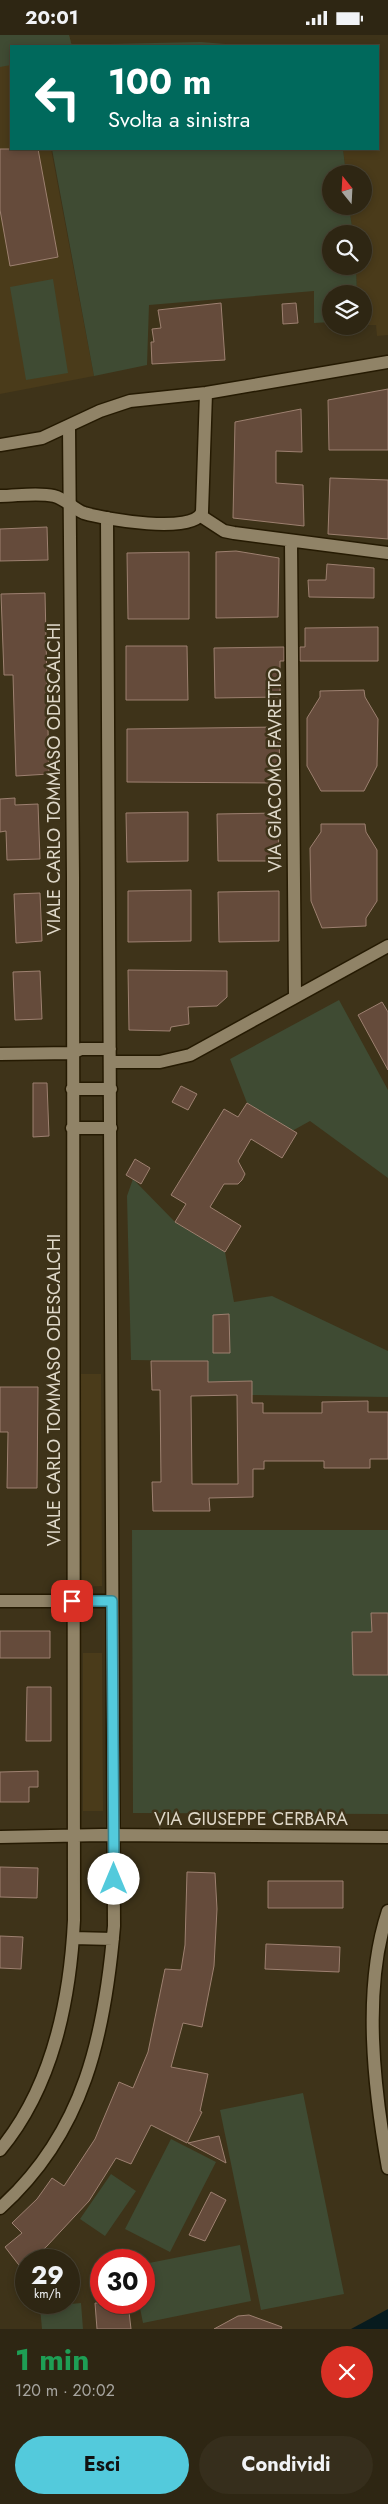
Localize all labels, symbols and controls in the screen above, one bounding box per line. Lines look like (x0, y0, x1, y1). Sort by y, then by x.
text: 20:01 (25, 4, 78, 31)
text: 100 m (108, 57, 211, 107)
icon: left (25, 65, 90, 130)
text: Svolta a sinistra (108, 103, 250, 135)
north arrow (322, 165, 372, 215)
map controls (322, 165, 372, 335)
button: search (322, 225, 372, 275)
button: layers (322, 285, 372, 335)
street label: VIALE CARLO TOMMASO ODESCALCHI (41, 623, 67, 935)
street label: VIA GIACOMO FAVRETTO (262, 668, 288, 872)
street label: VIALE CARLO TOMMASO ODESCALCHI (41, 1234, 67, 1546)
pin (51, 1580, 93, 1622)
icon: arrive (58, 1587, 86, 1615)
street label: VIA GIUSEPPE CERBARA (154, 1806, 348, 1832)
position arrow (87, 1852, 139, 1904)
speed limit sign: 30 (90, 2249, 155, 2314)
text: 29 (31, 2257, 64, 2293)
text: km/h (34, 2285, 61, 2303)
text: 1 min (15, 2338, 89, 2381)
button: close (321, 2346, 373, 2398)
text: 120 m · 20:02 (15, 2379, 115, 2402)
button: Esci (15, 2436, 189, 2494)
button: Condividi (199, 2436, 373, 2494)

